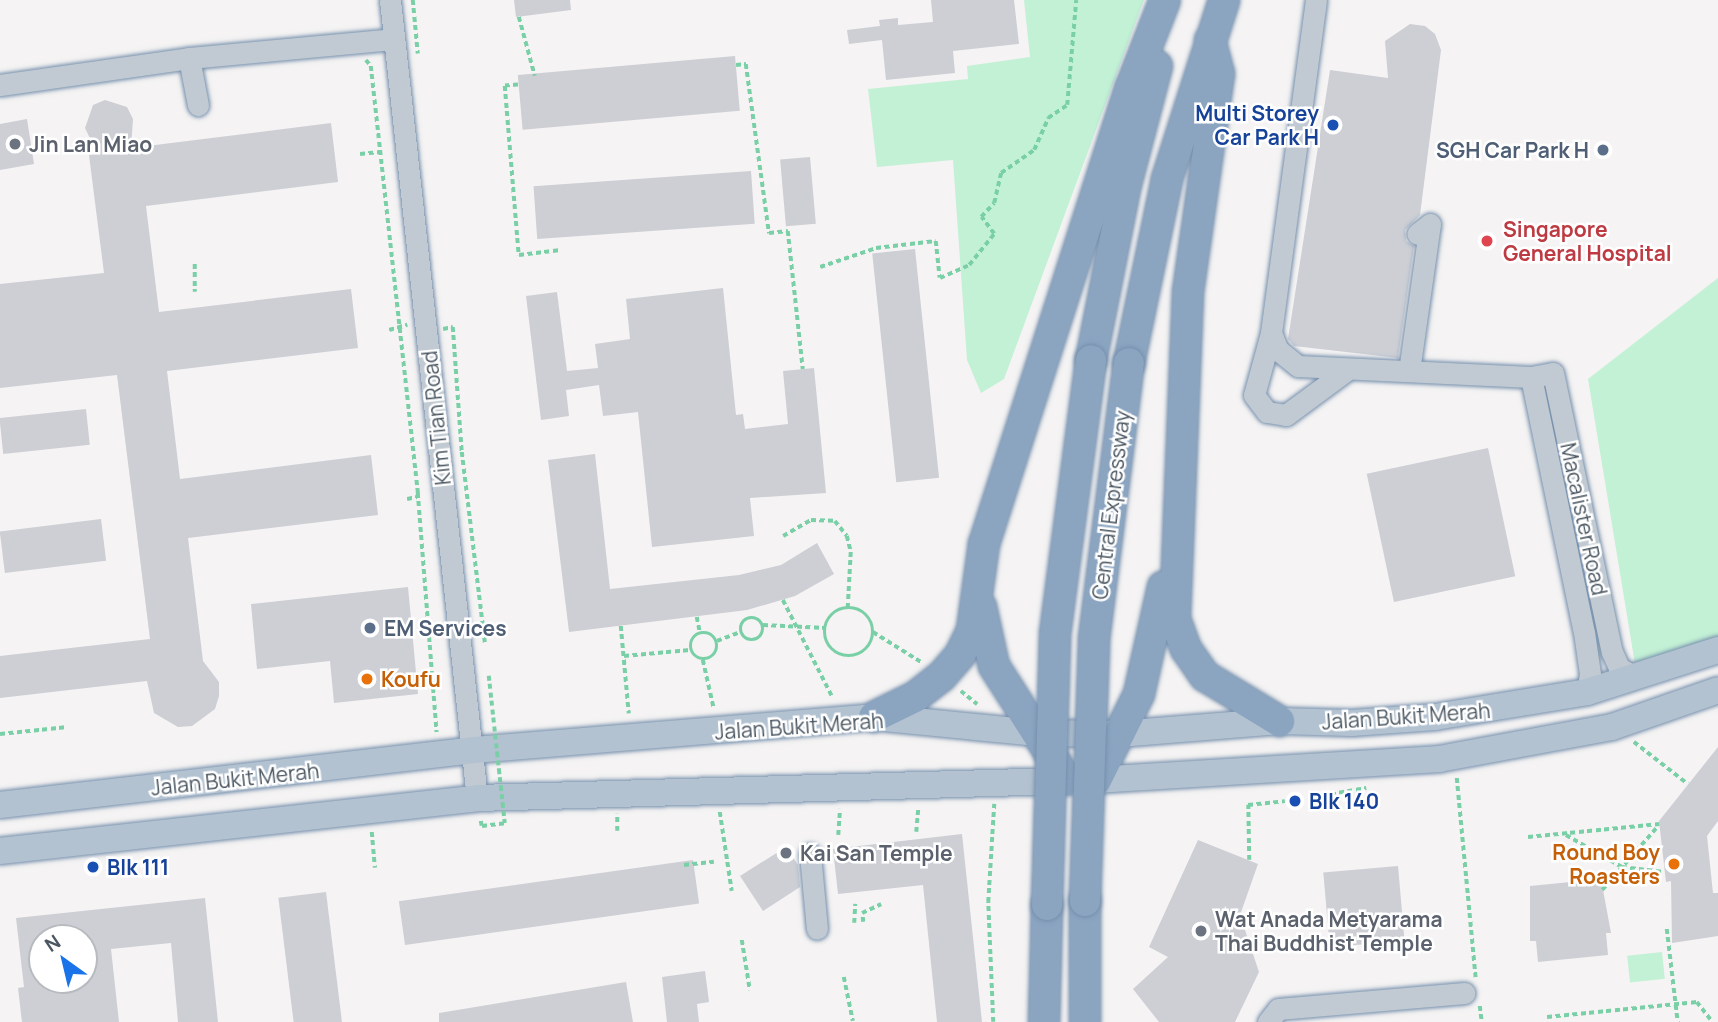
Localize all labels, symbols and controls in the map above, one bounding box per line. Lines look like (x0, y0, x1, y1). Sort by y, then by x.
place label: Multi Storey Car Park H (1195, 100, 1319, 150)
marker: Multi Storey Car Park H (1325, 117, 1341, 133)
place label: Jin Lan Miao (29, 131, 152, 157)
marker: Jin Lan Miao (7, 136, 23, 152)
place label: SGH Car Park H (1436, 137, 1589, 163)
marker: SGH Car Park H (1595, 142, 1611, 158)
place label: Singapore General Hospital (1503, 216, 1672, 266)
marker: Singapore General Hospital (1477, 231, 1497, 251)
street label: Kim Tian Road (416, 350, 456, 486)
street label: Central Expressway (1087, 409, 1135, 601)
street label: Macalister Road (1556, 440, 1612, 598)
place label: EM Services (384, 615, 507, 641)
marker: EM Services (362, 620, 378, 636)
place label: Koufu (381, 666, 441, 692)
marker: Koufu (359, 671, 375, 687)
street label: Jalan Bukit Merah (1321, 698, 1491, 734)
street label: Jalan Bukit Merah (714, 708, 884, 744)
street label: Jalan Bukit Merah (150, 758, 320, 800)
place label: Blk 140 (1309, 788, 1379, 814)
marker: Blk 140 (1287, 793, 1303, 809)
place label: Round Boy Roasters (1552, 839, 1660, 889)
place label: Kai San Temple (800, 840, 953, 866)
marker: Kai San Temple (778, 845, 794, 861)
place label: Blk 111 (107, 854, 169, 880)
marker: Round Boy Roasters (1666, 856, 1682, 872)
marker: Blk 111 (85, 859, 101, 875)
place label: Wat Anada Metyarama Thai Buddhist Temple (1215, 906, 1442, 956)
marker: Wat Anada Metyarama Thai Buddhist Temple (1193, 923, 1209, 939)
north arrow (28, 924, 98, 994)
text: N (39, 929, 65, 958)

